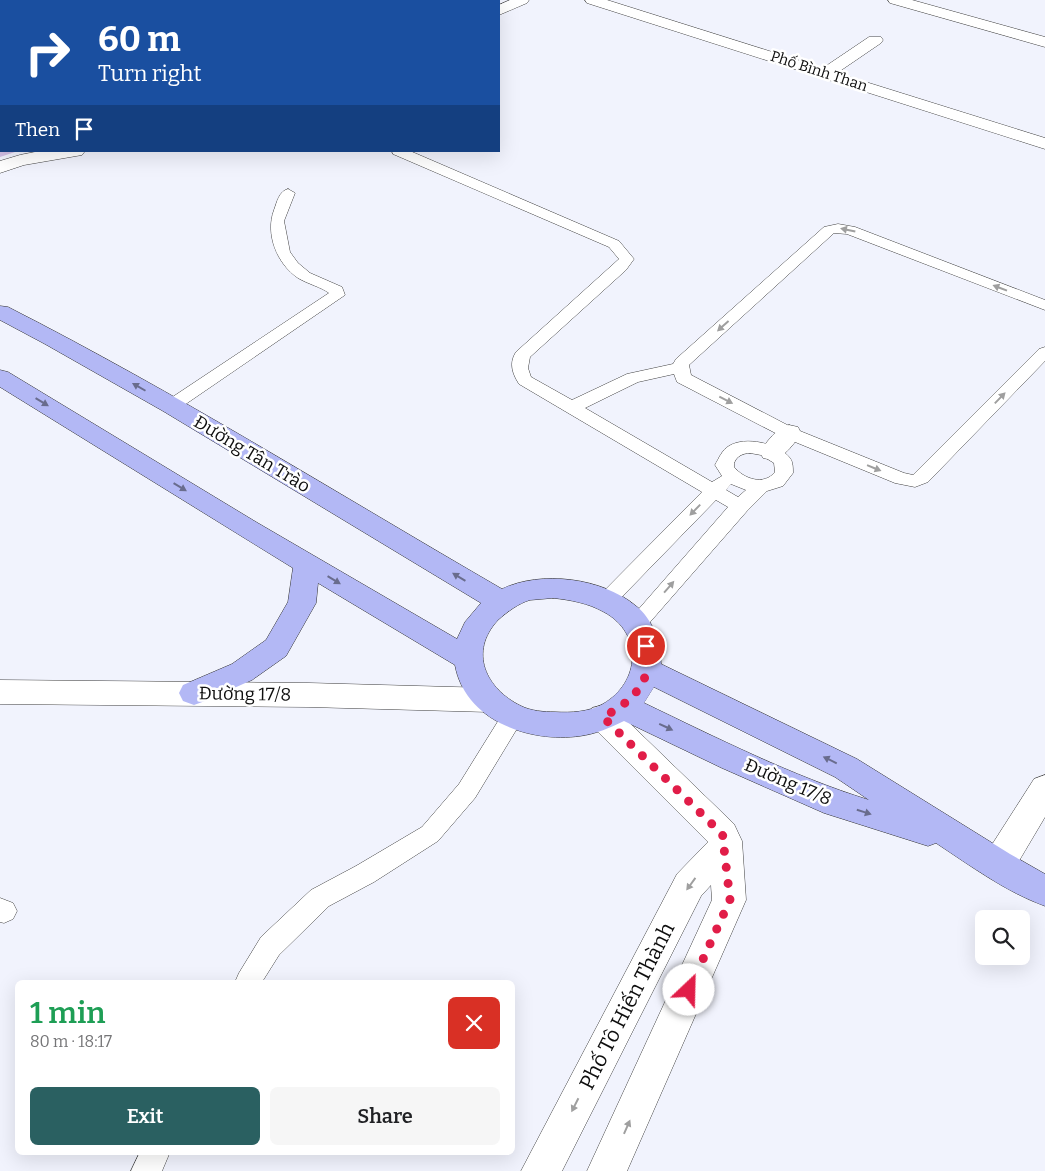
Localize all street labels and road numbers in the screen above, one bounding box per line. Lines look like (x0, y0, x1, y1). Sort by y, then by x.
street label: Phố Bình Than (768, 47, 870, 95)
street label: Đường Tân Trào (190, 411, 314, 497)
street label: Đường 17/8 (199, 682, 291, 706)
street label: Đường 17/8 (741, 754, 835, 810)
street label: Phố Tô Hiến Thành (574, 918, 680, 1094)

